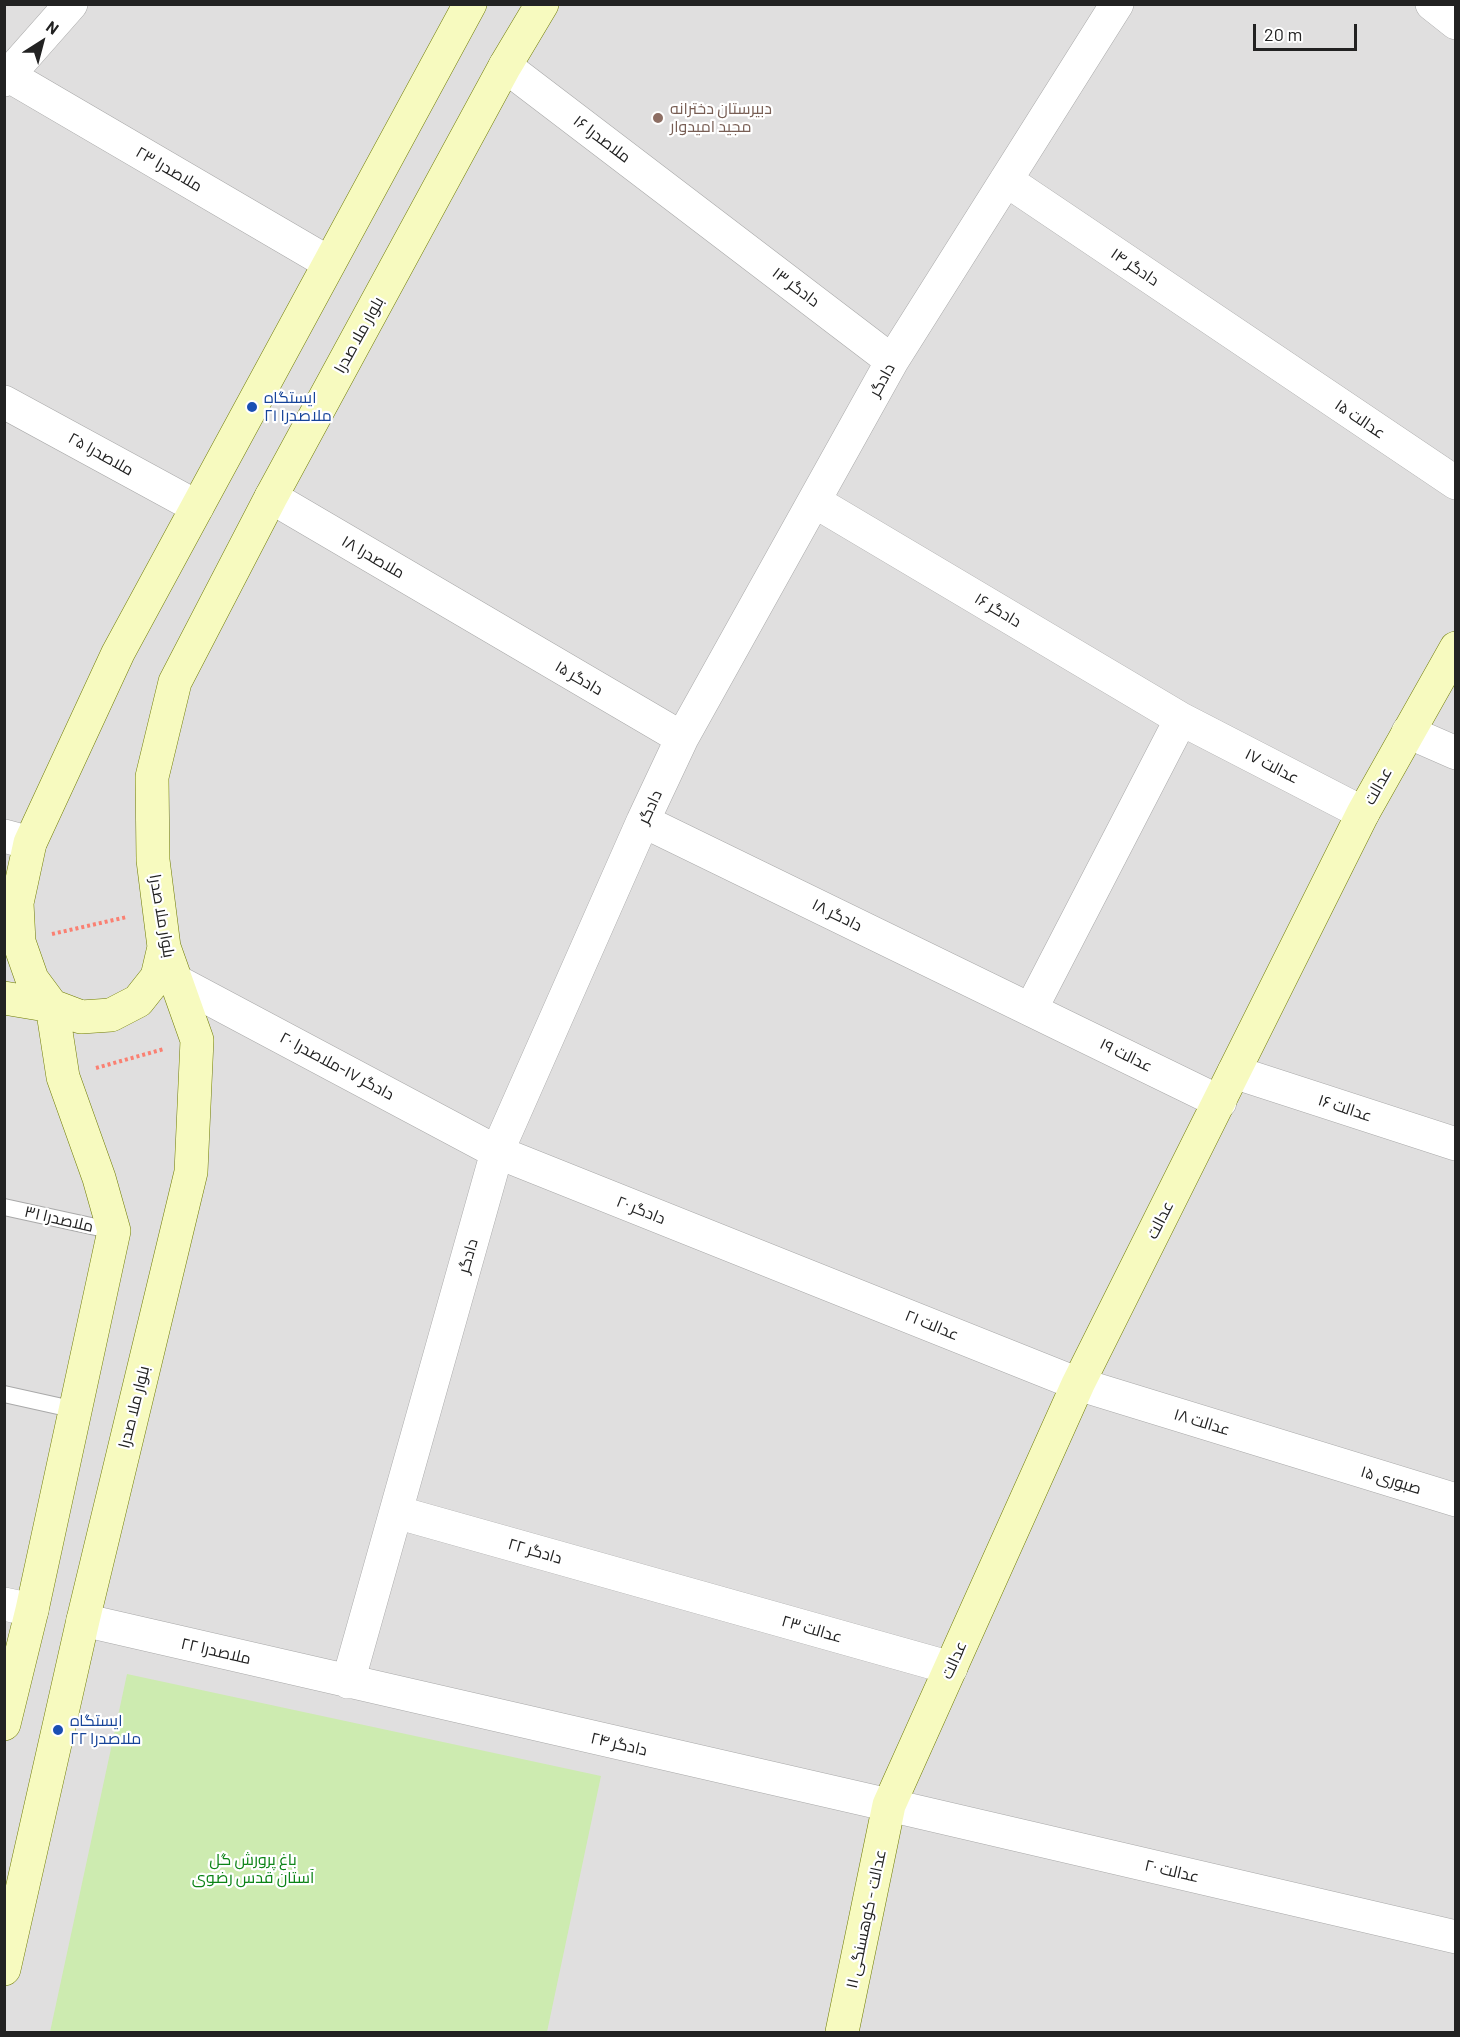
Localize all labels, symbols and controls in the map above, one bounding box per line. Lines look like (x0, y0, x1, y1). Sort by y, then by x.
north arrow (12, 12, 72, 72)
scale bar (1256, 12, 1360, 50)
text: N (43, 16, 63, 38)
text: 20 m (1264, 23, 1302, 45)
place label: دبیرستان دخترانه مجید امیدوار (670, 99, 772, 137)
street label: ملاصدرا ۱۶ (569, 111, 635, 167)
marker: دبیرستان دخترانه مجید امیدوار (651, 111, 665, 125)
street label: ملاصدرا ۲۳ (132, 142, 206, 196)
street label: دادگر ۱۴ (1107, 244, 1163, 290)
street label: دادگر ۱۳ (769, 263, 823, 311)
street label: بلوار ملا صدرا (330, 293, 388, 377)
street label: دادگر (865, 360, 899, 400)
place label: ایستگاه ملاصدرا ۲۱ (264, 388, 332, 426)
street label: عدالت ۱۵ (1331, 395, 1389, 443)
marker: ایستگاه ملاصدرا ۲۱ (245, 400, 259, 414)
street label: ملاصدرا ۲۵ (65, 428, 137, 480)
street label: ملاصدرا ۱۸ (338, 531, 408, 583)
street label: دادگر ۱۶ (971, 589, 1025, 631)
street label: دادگر ۱۵ (552, 657, 606, 699)
street label: عدالت ۱۷ (1242, 744, 1302, 788)
street label: عدالت (1360, 764, 1396, 808)
street label: دادگر (634, 787, 666, 827)
street label: بلوار ملا صدرا (145, 873, 179, 959)
street label: دادگر ۱۸ (809, 895, 865, 935)
street label: دادگر ۱۷-ملاصدرا ۲۰ (277, 1028, 397, 1104)
street label: عدالت ۱۹ (1097, 1034, 1155, 1076)
street label: عدالت ۱۶ (1316, 1090, 1374, 1126)
street label: دادگر ۲۰ (614, 1192, 668, 1228)
street label: عدالت (1142, 1198, 1178, 1242)
street label: ملاصدرا ۳۱ (23, 1202, 95, 1236)
street label: دادگر (454, 1236, 482, 1276)
street label: عدالت ۲۱ (902, 1306, 962, 1344)
street label: بلوار ملا صدرا (114, 1364, 154, 1450)
street label: عدالت ۱۸ (1171, 1404, 1233, 1440)
street label: صبوری ۱۵ (1358, 1462, 1424, 1498)
street label: دادگر ۲۲ (506, 1534, 564, 1568)
street label: عدالت ۲۳ (779, 1611, 845, 1647)
street label: ملاصدرا ۲۲ (179, 1634, 253, 1668)
street label: عدالت (937, 1638, 971, 1682)
place label: ایستگاه ملاصدرا ۲۲ (70, 1711, 141, 1749)
marker: ایستگاه ملاصدرا ۲۲ (51, 1723, 65, 1737)
street label: دادگر ۲۴ (589, 1728, 649, 1760)
street label: عدالت - کوهسنگی ۱۱ (842, 1848, 890, 1990)
park label: باغ پرورش گل آستان قدس رضوی (192, 1850, 314, 1888)
street label: عدالت ۲۰ (1143, 1855, 1201, 1887)

